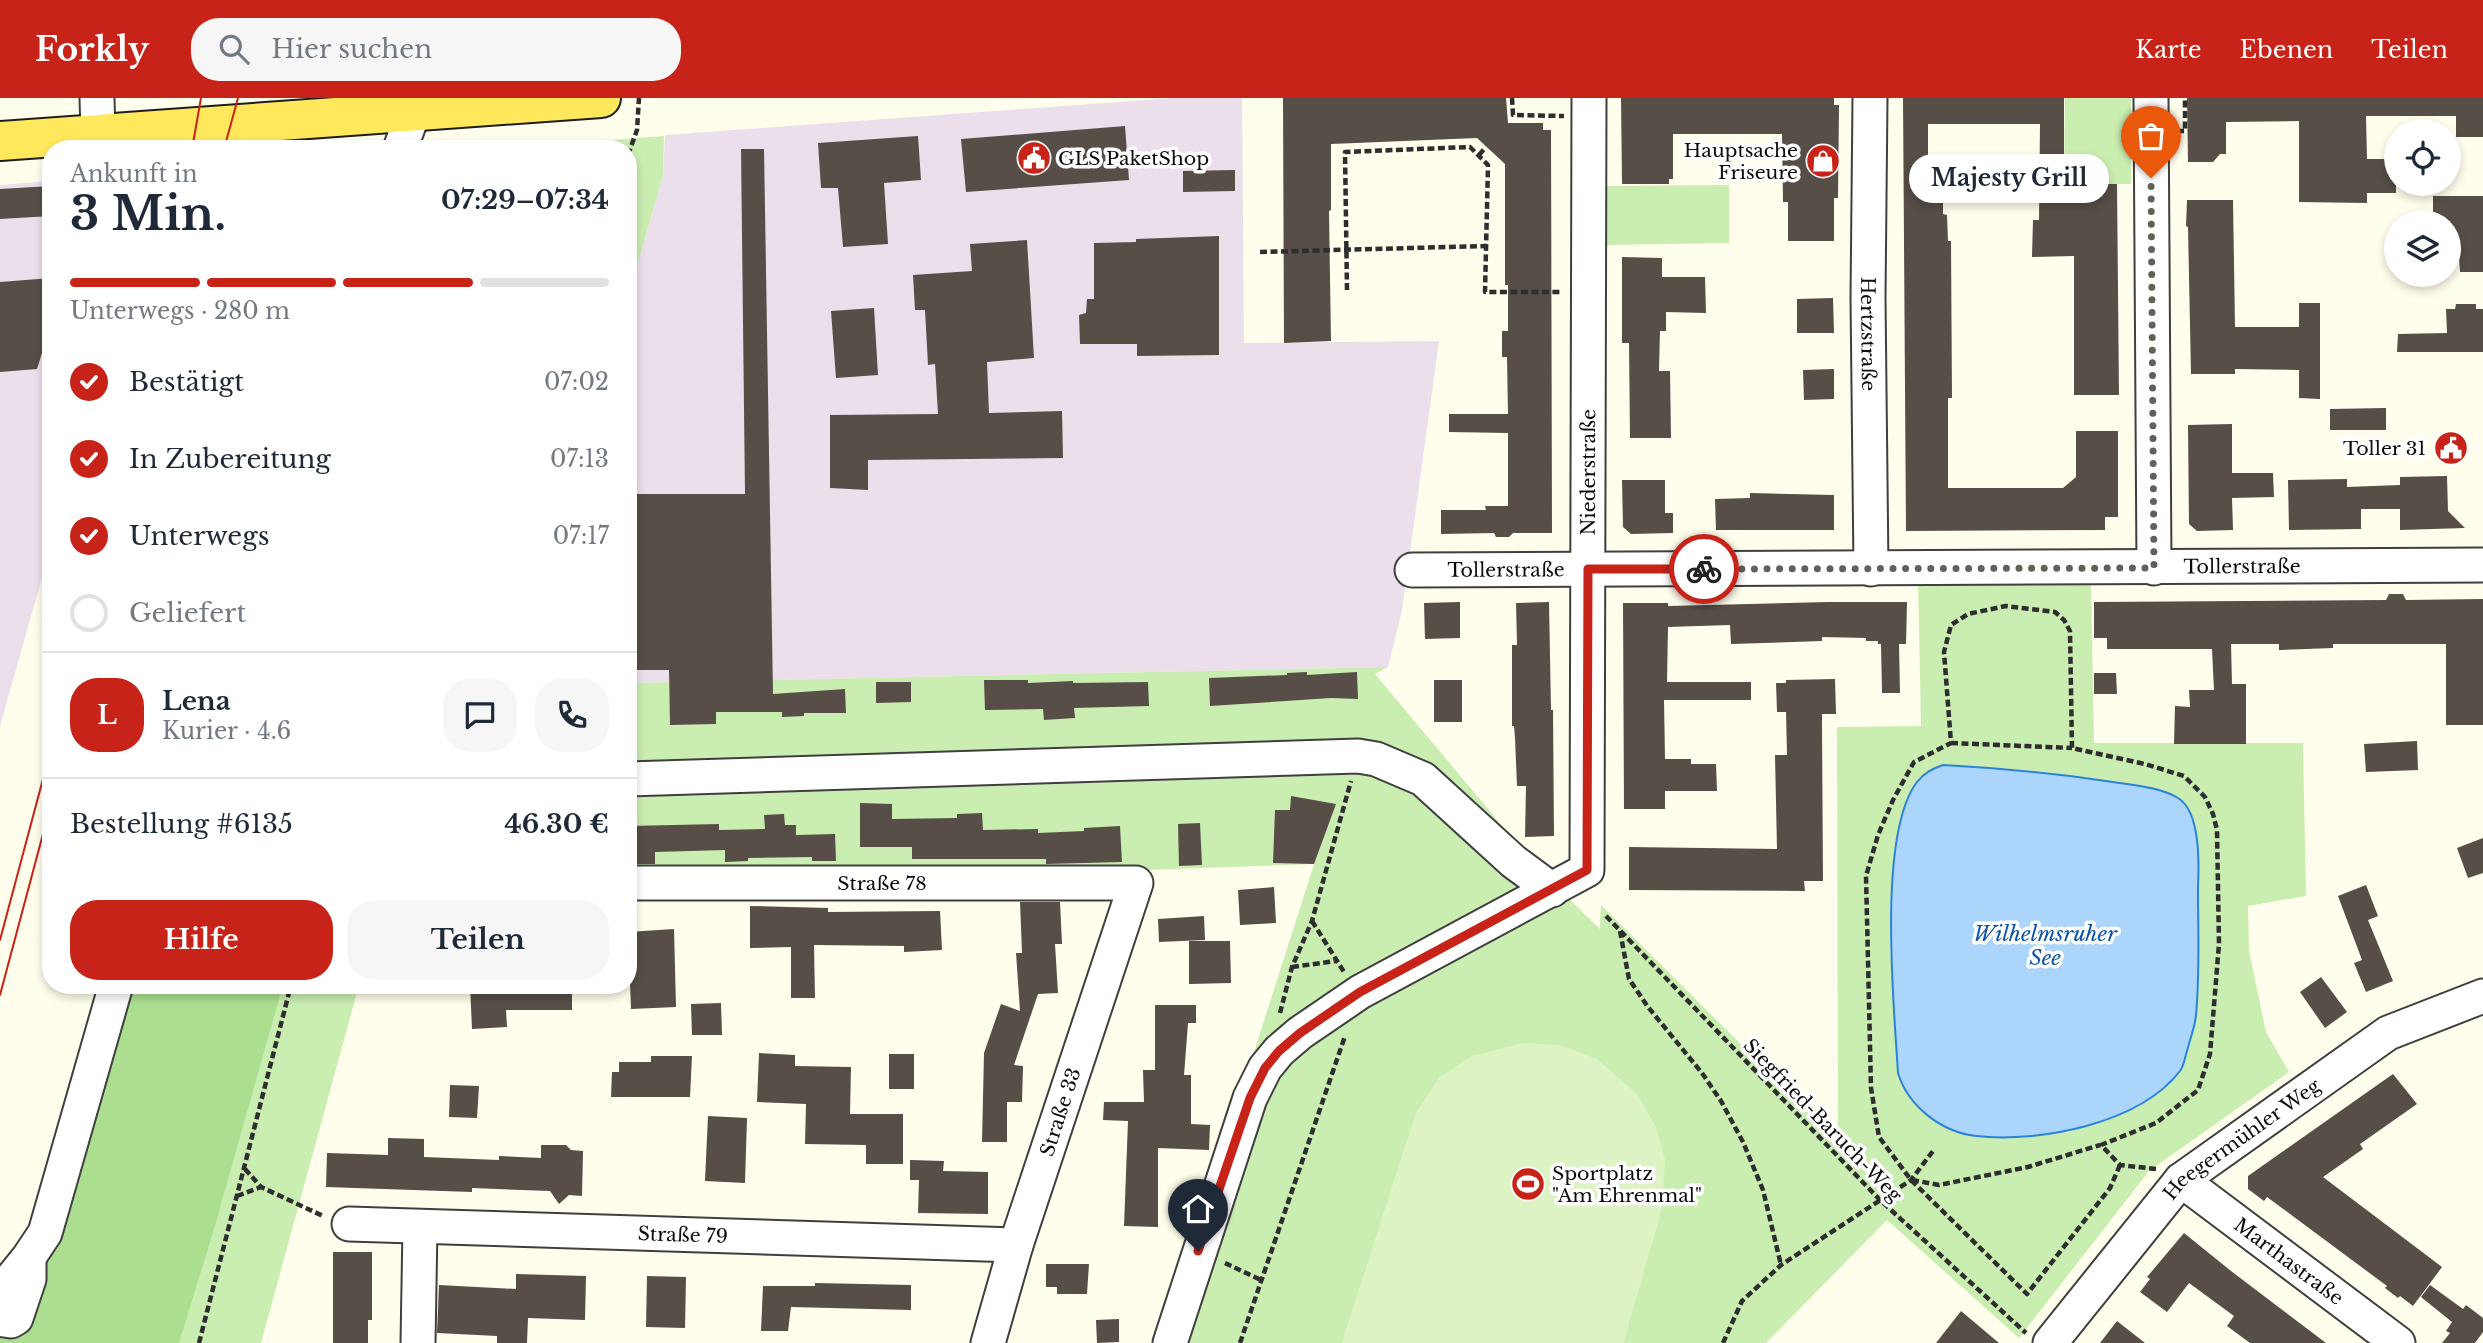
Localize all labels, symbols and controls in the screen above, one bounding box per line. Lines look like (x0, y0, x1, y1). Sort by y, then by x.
search box (191, 18, 681, 81)
text: Forkly (35, 29, 149, 70)
icon: search (215, 30, 253, 68)
text: Hier suchen (271, 33, 432, 65)
text: Karte (2135, 35, 2202, 64)
text: Ebenen (2240, 35, 2333, 64)
text: Teilen (2371, 35, 2448, 64)
pin (2121, 106, 2181, 178)
icon: bag (2132, 117, 2170, 155)
map controls (2384, 119, 2461, 287)
button: locate (2384, 119, 2461, 196)
public building icon: GLS PaketShop (1015, 139, 1053, 177)
place label: Hauptsache Friseure (1684, 139, 1798, 184)
shop icon: Hauptsache Friseure (1804, 142, 1842, 180)
place label: GLS PaketShop (1058, 147, 1209, 170)
callout: Majesty Grill (1910, 154, 2109, 202)
text: Ankunft in (70, 160, 198, 188)
text: Majesty Grill (1931, 164, 2087, 192)
text: 07:29–07:34 (441, 184, 609, 216)
text: 3 Min. (70, 185, 226, 242)
button: layers (2384, 210, 2461, 287)
street label: Hertzstraße (1856, 277, 1880, 391)
text: Unterwegs · 280 m (70, 297, 290, 325)
icon: check (70, 363, 108, 401)
text: Bestätigt (129, 366, 244, 398)
text: 07:02 (544, 368, 609, 396)
street label: Niederstraße (1577, 409, 1600, 536)
public building icon: Toller 31 (2432, 429, 2470, 467)
place label: Toller 31 (2343, 437, 2426, 460)
icon: check (70, 440, 108, 478)
text: In Zubereitung (129, 443, 331, 475)
text: 07:13 (550, 445, 609, 473)
icon: check (70, 517, 108, 555)
text: Unterwegs (129, 520, 270, 552)
text: 07:17 (553, 522, 609, 550)
courier (1669, 534, 1739, 604)
icon: bike (1685, 550, 1723, 588)
street label: Tollerstraße (2183, 555, 2301, 578)
street label: Tollerstraße (1447, 558, 1565, 582)
text: Geliefert (129, 597, 246, 629)
button: chat (443, 678, 517, 752)
button: phone (535, 678, 609, 752)
text: Lena (162, 685, 231, 717)
text: L (97, 699, 117, 731)
text: Kurier · 4.6 (162, 717, 291, 745)
text: Bestellung #6135 (70, 808, 293, 840)
text: 46.30 € (505, 808, 609, 840)
street label: Straße 78 (837, 872, 927, 895)
button: Hilfe (70, 900, 333, 980)
button: Teilen (347, 900, 609, 980)
water label: Wilhelmsruher See (1973, 921, 2118, 971)
street label: Siegfried-Baruch-Weg (1739, 1034, 1907, 1207)
street label: Straße 33 (1035, 1065, 1086, 1159)
street label: Heegermühler Weg (2159, 1074, 2325, 1205)
place label: Sportplatz "Am Ehrenmal" (1552, 1162, 1702, 1207)
sports icon: Sportplatz "Am Ehrenmal" (1509, 1165, 1547, 1203)
pin (1168, 1179, 1228, 1251)
icon: home (1179, 1190, 1217, 1228)
street label: Marthastraße (2230, 1213, 2348, 1310)
street label: Straße 79 (637, 1222, 728, 1248)

